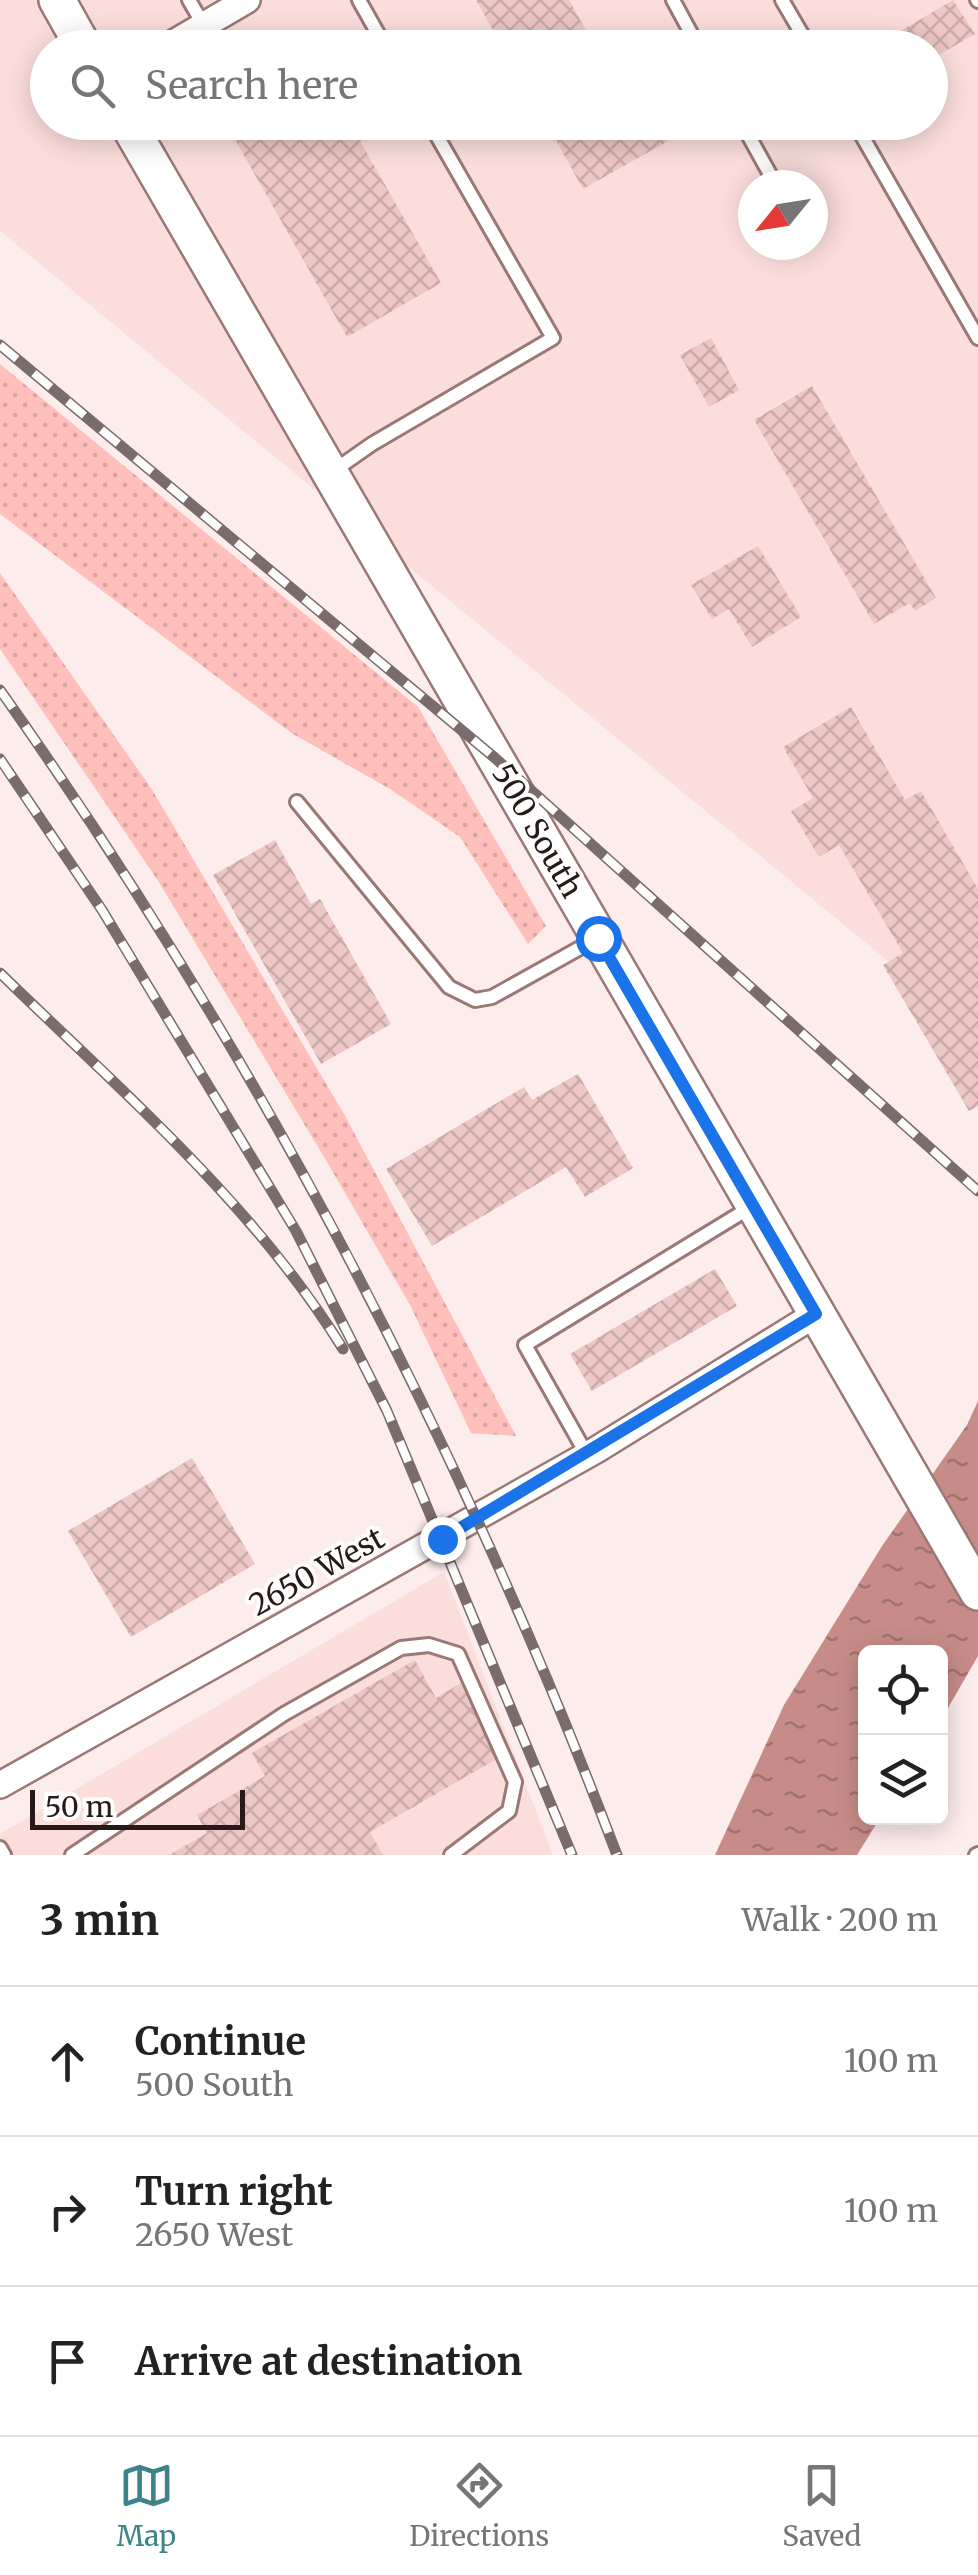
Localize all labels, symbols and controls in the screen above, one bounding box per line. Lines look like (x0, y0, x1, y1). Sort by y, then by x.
search box (30, 30, 948, 140)
icon: search (65, 58, 120, 113)
text: Search here (145, 62, 358, 109)
north arrow (738, 170, 828, 260)
street label: 500 South (484, 757, 592, 904)
route start (576, 916, 622, 962)
route end (420, 1517, 466, 1563)
street label: 2650 West (242, 1518, 391, 1624)
map controls (858, 1645, 948, 1825)
button: locate (858, 1645, 948, 1735)
button: layers (858, 1735, 948, 1825)
scale bar (30, 1785, 245, 1830)
text: 50 m (45, 1789, 113, 1825)
text: 3 min (40, 1894, 159, 1946)
text: Walk · 200 m (742, 1900, 938, 1940)
text: Continue (135, 2018, 306, 2065)
icon: ahead (40, 2034, 95, 2089)
text: 100 m (844, 2041, 938, 2081)
text: 500 South (135, 2065, 293, 2105)
text: Turn right (135, 2168, 333, 2215)
icon: right (40, 2184, 95, 2239)
text: 100 m (844, 2191, 938, 2231)
text: 2650 West (135, 2215, 293, 2255)
icon: arrive (40, 2334, 95, 2389)
text: Arrive at destination (135, 2338, 522, 2385)
tab: Map (116, 2458, 176, 2554)
tab: Directions (409, 2458, 549, 2554)
tab: Saved (782, 2458, 861, 2554)

